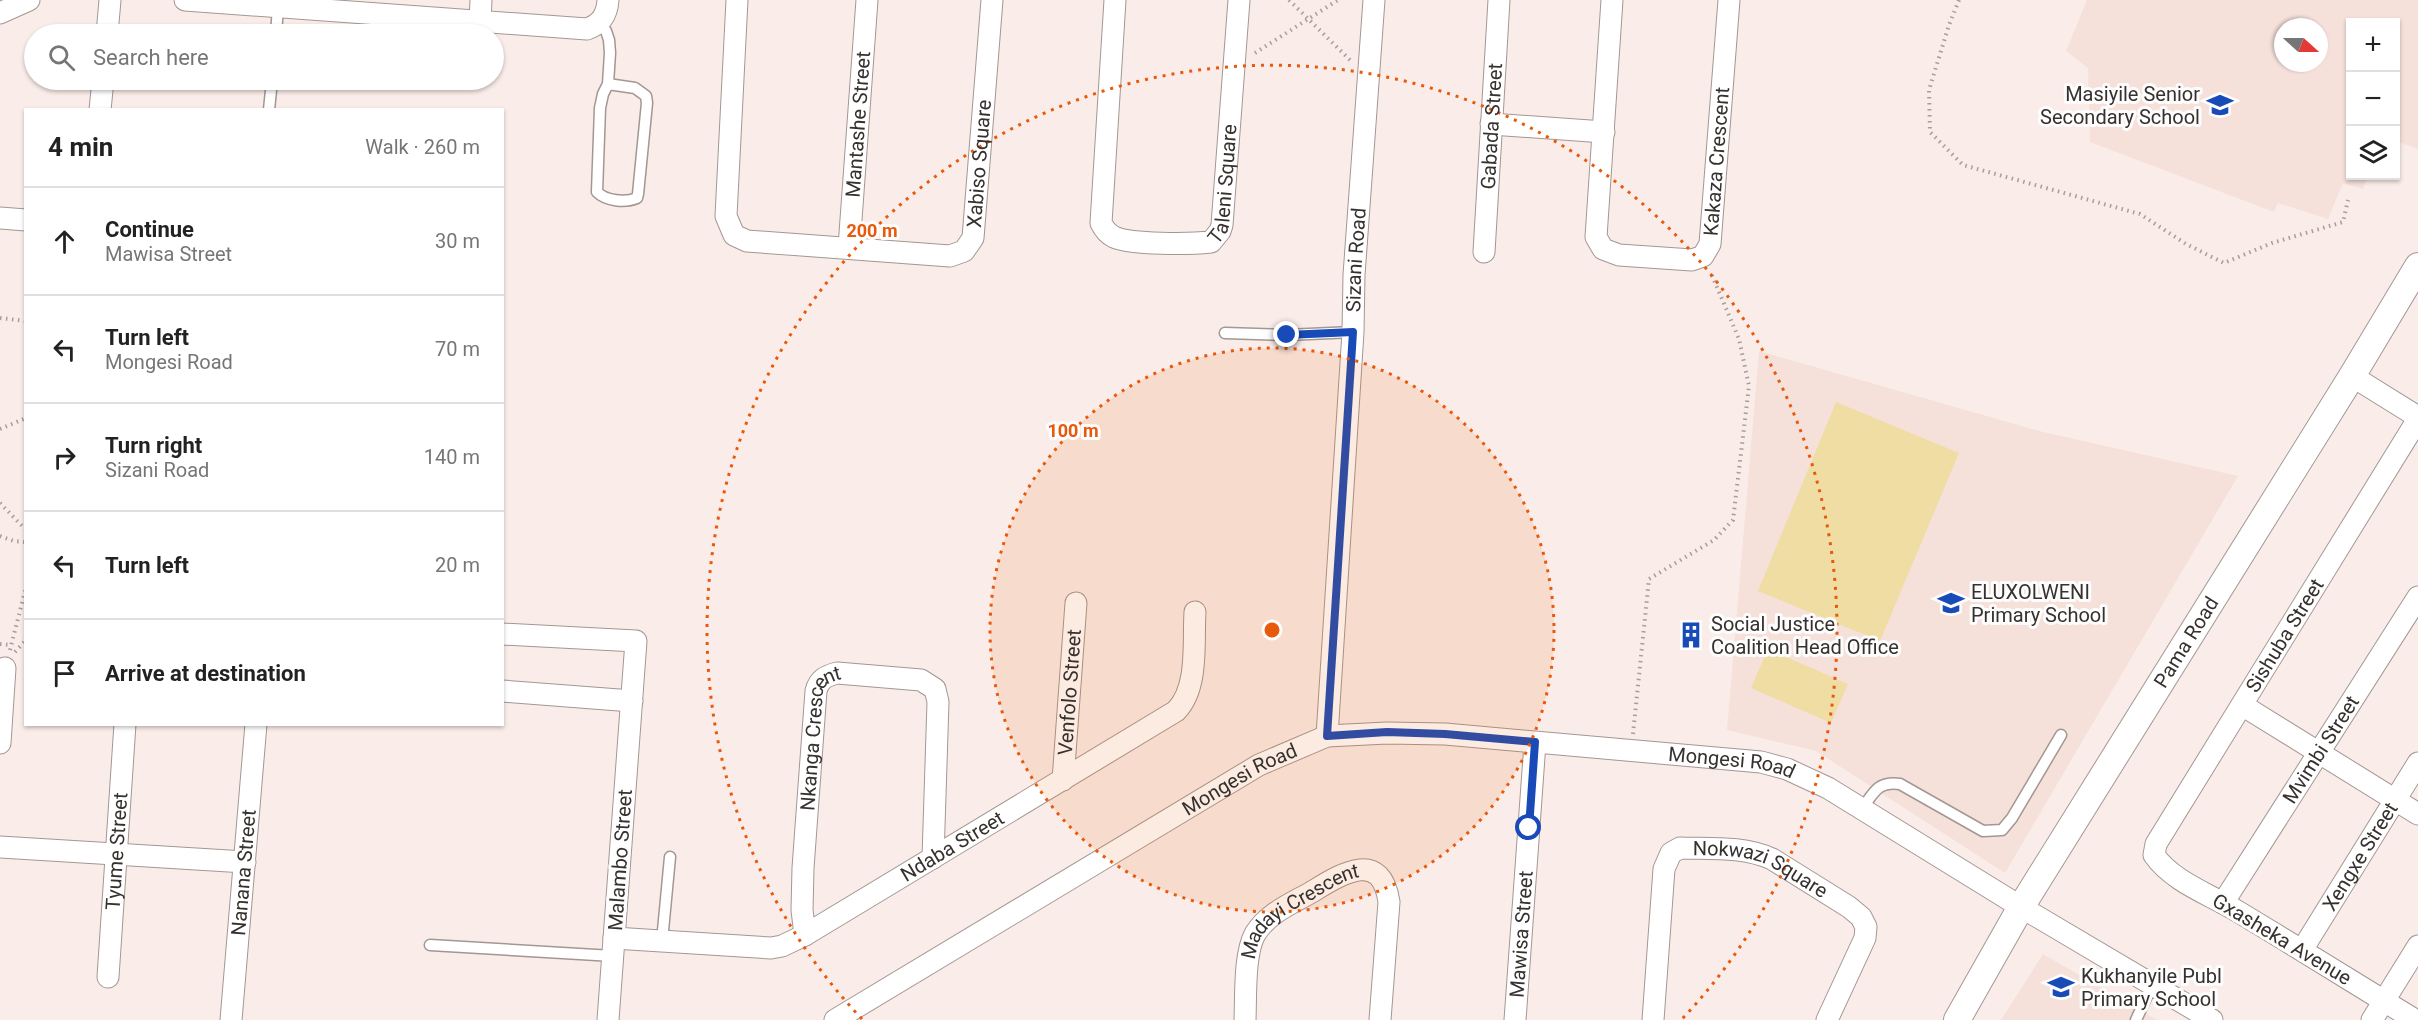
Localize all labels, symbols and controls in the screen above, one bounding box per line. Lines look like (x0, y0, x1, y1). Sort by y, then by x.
north arrow (2274, 18, 2328, 72)
map controls (2346, 18, 2400, 180)
button: + (2346, 18, 2400, 72)
search box (24, 24, 504, 90)
icon: search (45, 41, 78, 74)
text: Search here (93, 45, 209, 70)
street label: Mantashe Street (841, 50, 875, 198)
street label: Gabada Street (1476, 62, 1507, 190)
button: − (2346, 72, 2400, 126)
place label: Masiyile Senior Secondary School (2040, 82, 2200, 129)
street label: Kakaza Crescent (1699, 86, 1734, 237)
school or university icon: Masiyile Senior Secondary School (2205, 90, 2235, 120)
street label: Xabiso Square (962, 99, 996, 229)
street label: Taleni Square (1203, 123, 1242, 249)
button: layers (2346, 126, 2400, 180)
text: 4 min (48, 132, 113, 162)
text: Walk · 260 m (365, 135, 480, 159)
street label: Sizani Road (1341, 207, 1371, 312)
text: Continue (105, 217, 194, 242)
text: 200 m (846, 220, 898, 241)
icon: ahead (48, 225, 81, 258)
text: 30 m (435, 229, 480, 253)
text: Mawisa Street (105, 242, 232, 266)
route end (1273, 321, 1299, 347)
text: Turn left (105, 325, 189, 350)
icon: left (48, 333, 81, 366)
text: 70 m (435, 337, 480, 361)
text: Mongesi Road (105, 350, 233, 374)
text: 100 m (1047, 420, 1099, 441)
text: Turn right (105, 433, 202, 458)
icon: right (48, 441, 81, 474)
text: 140 m (424, 445, 480, 469)
text: Sizani Road (105, 458, 209, 482)
icon: left (48, 549, 81, 582)
text: Turn left (105, 553, 189, 578)
text: 20 m (435, 553, 480, 577)
street label: Sishuba Street (2241, 574, 2329, 697)
place label: ELUXOLWENI Primary School (1971, 580, 2106, 627)
school or university icon: ELUXOLWENI Primary School (1936, 588, 1966, 618)
street label: Pama Road (2149, 592, 2223, 692)
place label: Social Justice Coalition Head Office (1711, 612, 1899, 659)
centre of rings (1262, 620, 1282, 640)
building icon: Social Justice Coalition Head Office (1676, 620, 1706, 650)
street label: Venfolo Street (1053, 628, 1086, 756)
icon: arrive (48, 657, 81, 690)
text: Arrive at destination (105, 661, 306, 686)
street label: Nkanga Crescent (795, 661, 843, 812)
street label: Mvimbi Street (2278, 691, 2364, 808)
street label: Mongesi Road (1178, 738, 1301, 820)
street label: Mongesi Road (1667, 742, 1799, 783)
street label: Malambo Street (603, 788, 637, 932)
street label: Tyume Street (101, 792, 132, 911)
street label: Xengxe Street (2317, 798, 2403, 915)
street label: Ndaba Street (896, 806, 1008, 886)
street label: Nanana Street (226, 808, 261, 937)
route start (1515, 814, 1541, 840)
street label: Nokwazi Square (1693, 836, 1832, 903)
street label: Madayi Crescent (1236, 858, 1361, 961)
street label: Mawisa Street (1505, 870, 1538, 999)
street label: Gxasheka Avenue (2208, 888, 2356, 990)
place label: Kukhanyile Publ Primary School (2081, 964, 2222, 1011)
school or university icon: Kukhanyile Publ Primary School (2046, 972, 2076, 1002)

